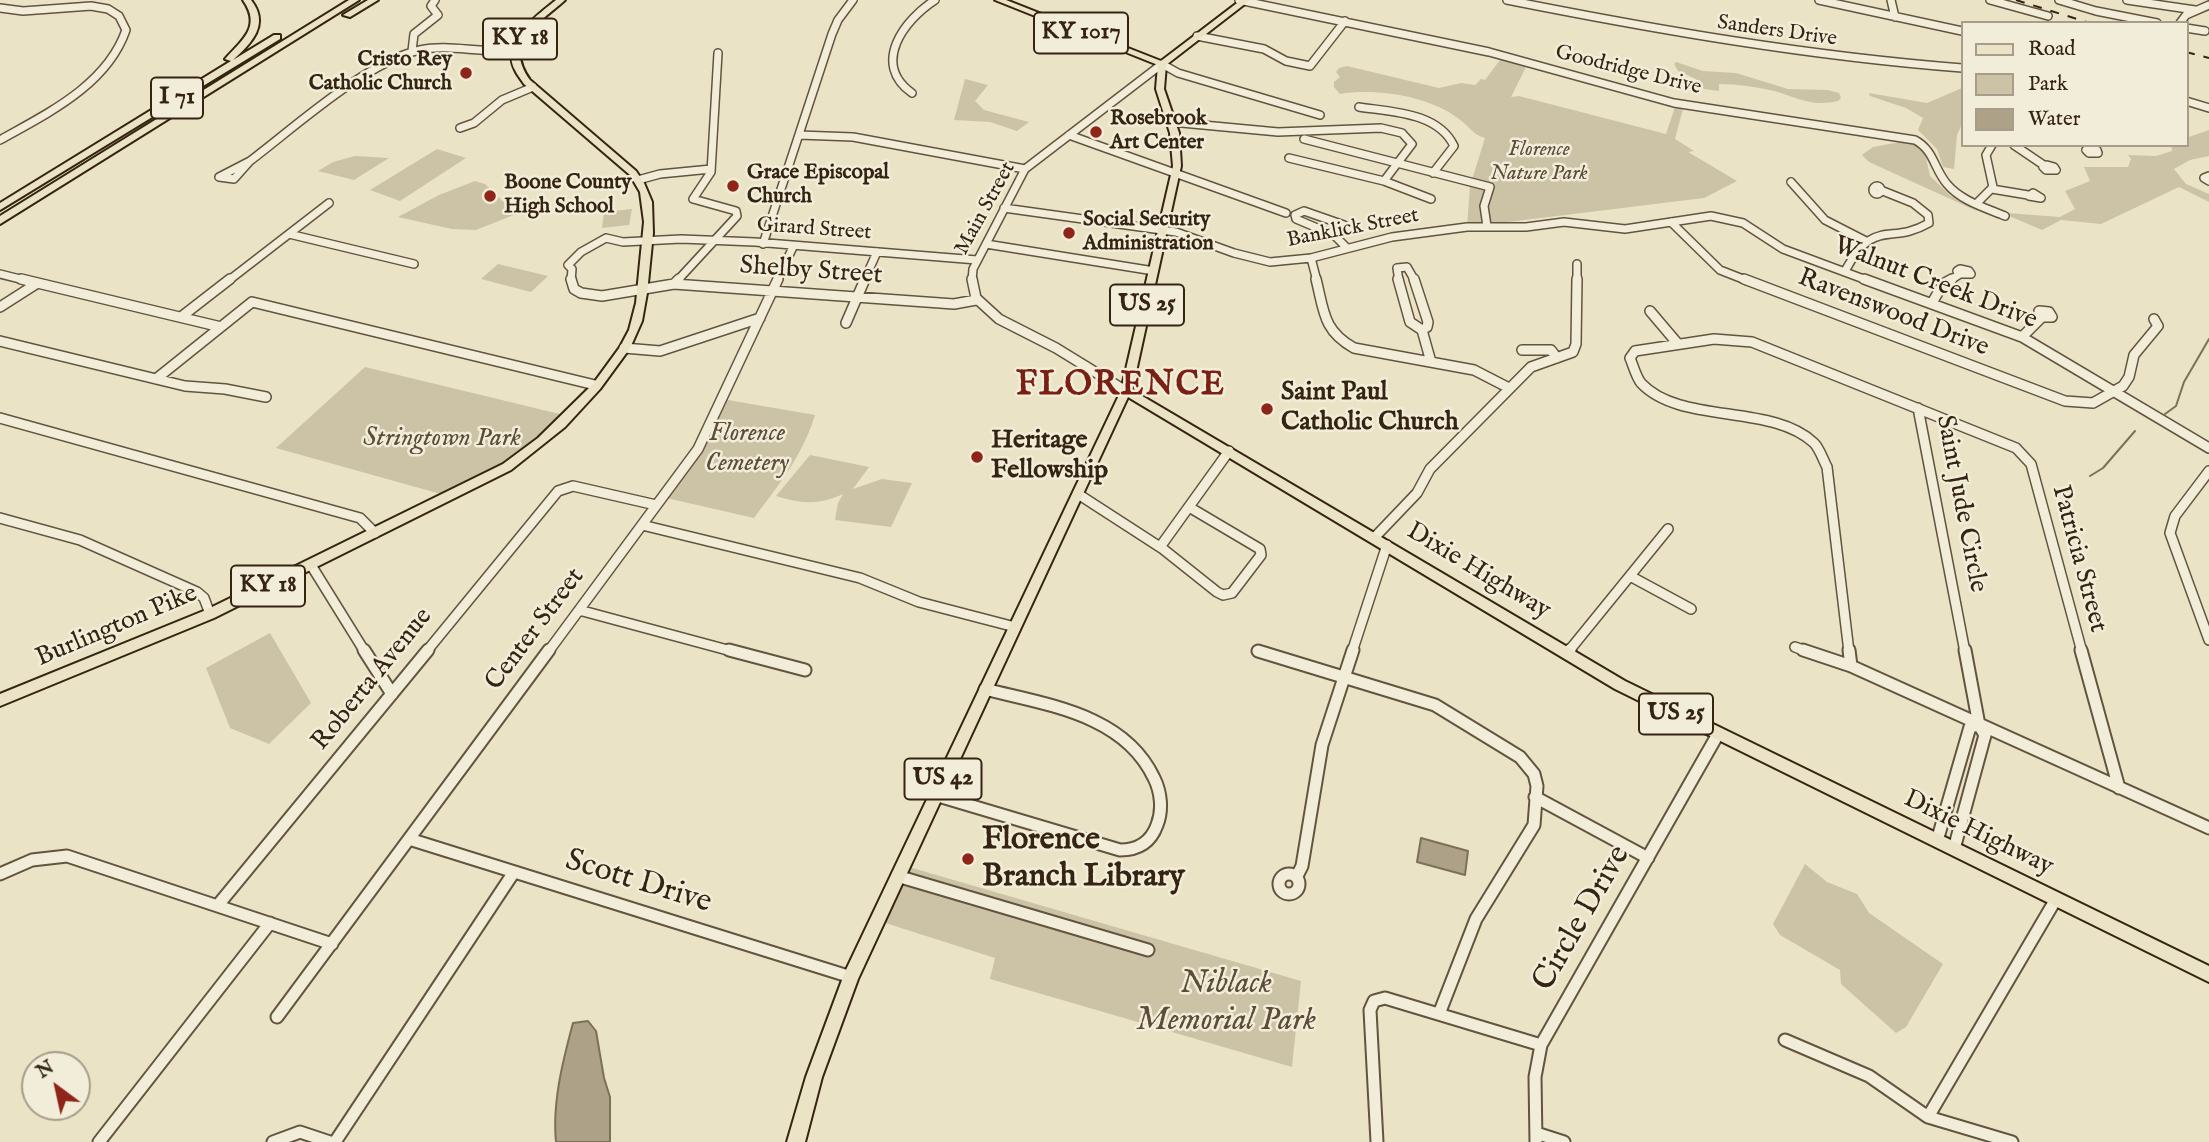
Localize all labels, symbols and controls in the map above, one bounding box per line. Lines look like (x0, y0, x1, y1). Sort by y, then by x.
street label: Sanders Drive (1716, 11, 1838, 53)
road number: KY 1017 (1034, 13, 1128, 54)
road number: KY 18 (483, 18, 557, 60)
legend (1960, 21, 2188, 147)
text: Road (2028, 36, 2075, 63)
street label: Goodridge Drive (1552, 41, 1704, 101)
place label: Cristo Rey Catholic Church (309, 48, 452, 98)
marker: Cristo Rey Catholic Church (458, 65, 474, 81)
text: Park (2028, 71, 2068, 98)
road number: I 71 (151, 78, 203, 118)
text: Water (2028, 106, 2080, 133)
place label: Rosebrook Art Center (1110, 107, 1207, 157)
marker: Rosebrook Art Center (1088, 124, 1104, 140)
park label: Florence Nature Park (1490, 138, 1588, 188)
street label: Main Street (950, 158, 1022, 260)
place label: Grace Episcopal Church (747, 161, 889, 211)
place label: Boone County High School (504, 171, 632, 221)
marker: Grace Episcopal Church (725, 178, 741, 194)
marker: Boone County High School (482, 188, 498, 204)
street label: Banklick Street (1285, 204, 1421, 254)
place label: Social Security Administration (1083, 208, 1214, 258)
street label: Girard Street (756, 213, 872, 247)
marker: Social Security Administration (1061, 225, 1077, 241)
street label: Walnut Creek Drive (1829, 231, 2041, 337)
street label: Shelby Street (739, 251, 883, 293)
street label: Ravenswood Drive (1793, 263, 1993, 365)
road number: US 25 (1110, 284, 1184, 326)
district label: FLORENCE (1017, 367, 1225, 407)
place label: Saint Paul Catholic Church (1281, 378, 1458, 440)
marker: Saint Paul Catholic Church (1259, 401, 1275, 417)
street label: Saint Jude Circle (1928, 413, 1992, 595)
park label: Florence Cemetery (705, 419, 789, 480)
park label: Stringtown Park (363, 424, 521, 456)
place label: Heritage Fellowship (991, 426, 1108, 488)
marker: Heritage Fellowship (969, 449, 985, 465)
street label: Patricia Street (2043, 482, 2113, 636)
street label: Dixie Highway (1400, 517, 1556, 627)
street label: Center Street (480, 563, 592, 697)
road number: KY 18 (231, 566, 305, 606)
street label: Burlington Pike (32, 579, 202, 675)
street label: Roberta Avenue (306, 602, 440, 758)
road number: US 25 (1639, 694, 1713, 734)
road number: US 42 (904, 758, 982, 800)
street label: Dixie Highway (1898, 784, 2058, 884)
place label: Florence Branch Library (982, 822, 1185, 897)
street label: Circle Drive (1526, 839, 1640, 999)
street label: Scott Drive (560, 843, 716, 923)
marker: Florence Branch Library (960, 851, 976, 867)
park label: Niblack Memorial Park (1136, 966, 1316, 1041)
north arrow (21, 1051, 91, 1121)
text: N (32, 1056, 59, 1085)

